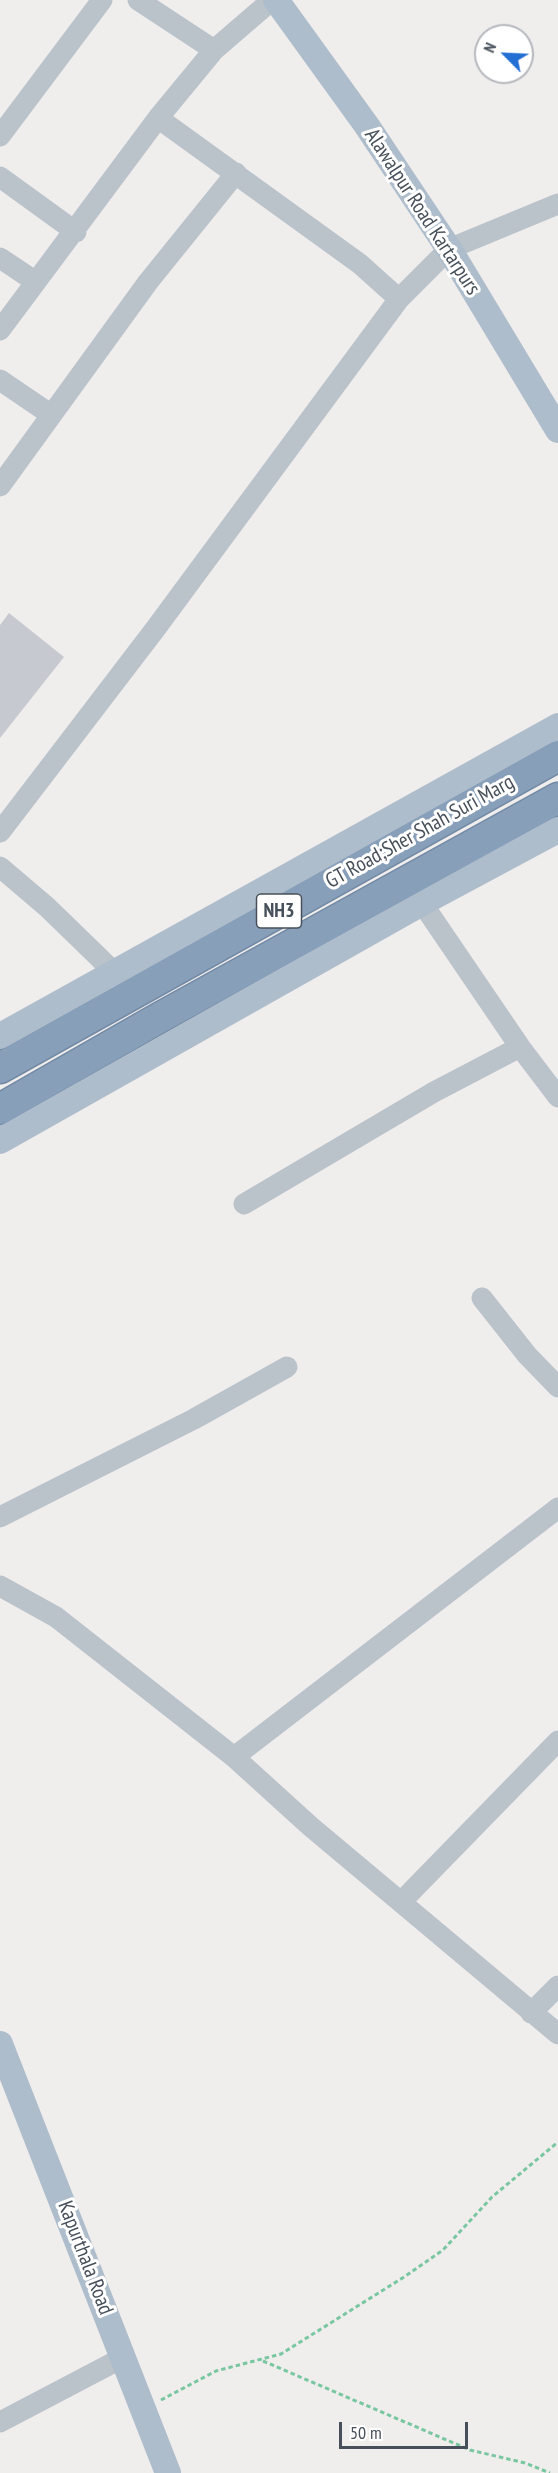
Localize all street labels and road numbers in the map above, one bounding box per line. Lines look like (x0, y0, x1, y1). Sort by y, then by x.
street label: Alawalpur Road Kartarpurs (359, 124, 485, 300)
street label: GT Road;Sher Shah Suri Marg (321, 770, 519, 894)
road number: NH3 (256, 894, 302, 928)
street label: Kapurthala Road (52, 2198, 118, 2318)

